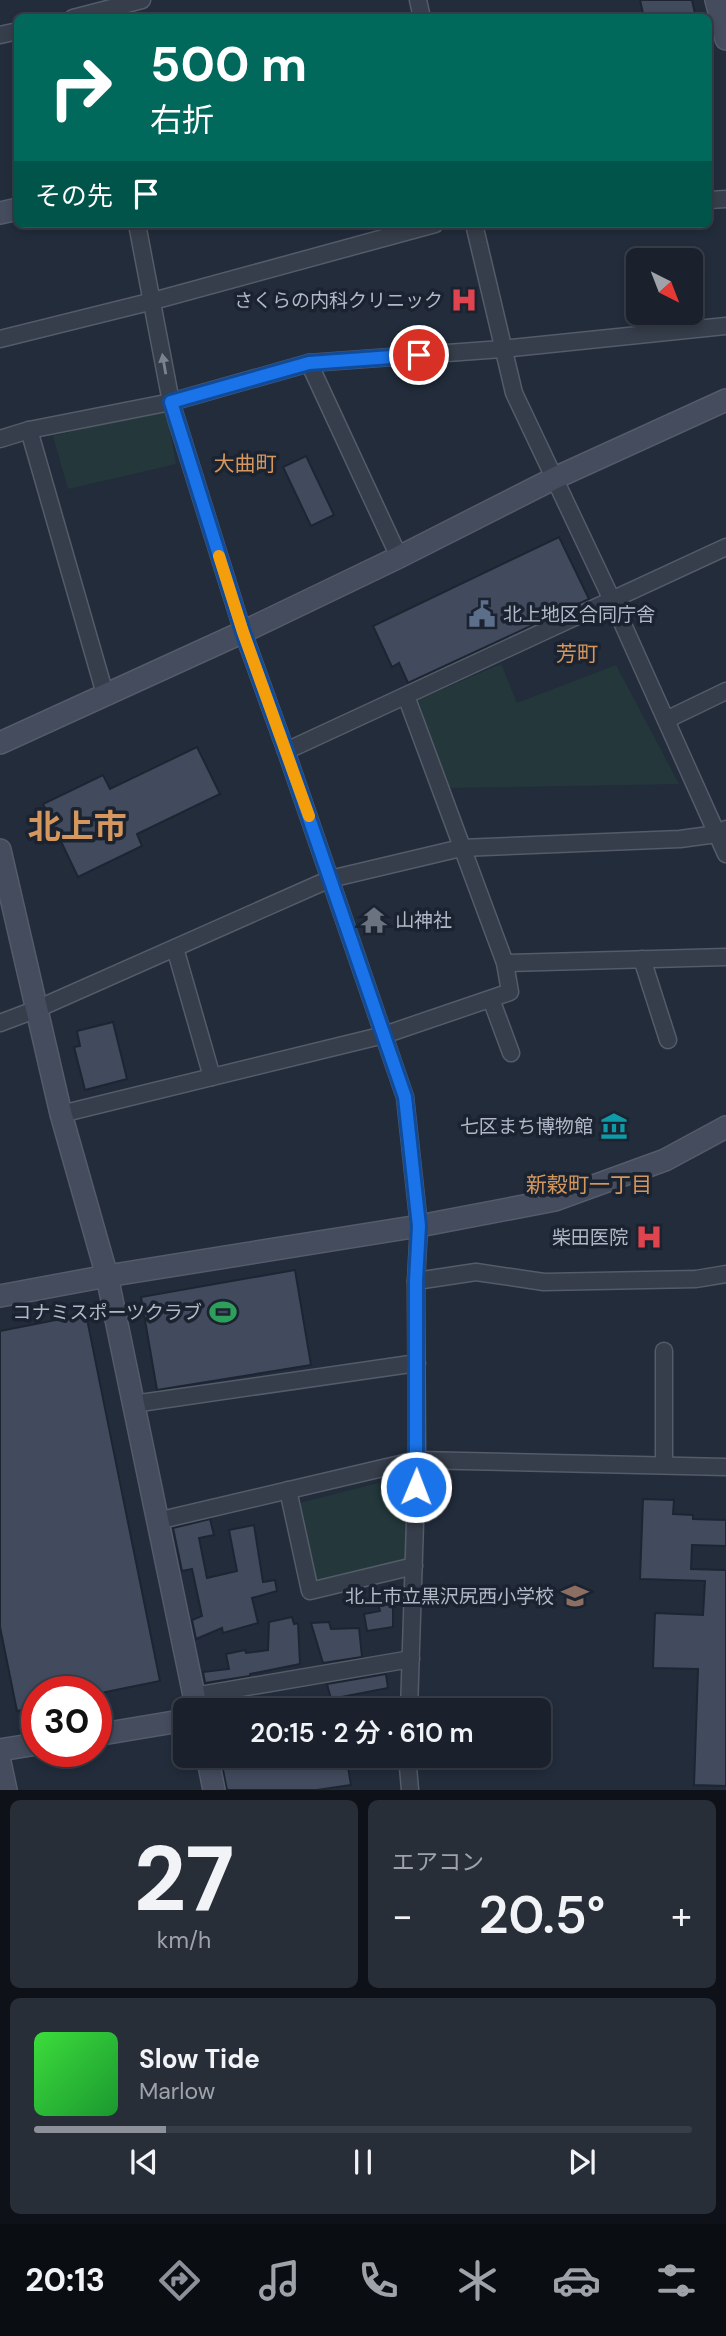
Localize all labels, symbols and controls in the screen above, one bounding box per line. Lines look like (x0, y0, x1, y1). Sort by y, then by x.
text: 500 m (150, 32, 307, 96)
icon: right (35, 42, 126, 133)
text: 右折 (150, 99, 214, 141)
icon: arrive (127, 175, 165, 213)
text: その先 (35, 179, 113, 213)
north arrow (626, 248, 704, 326)
map controls (626, 248, 703, 325)
hospital icon: さくらの内科クリニック (449, 285, 479, 315)
place label: さくらの内科クリニック (234, 288, 443, 313)
pin (389, 325, 449, 385)
icon: arrive (400, 336, 438, 374)
one-way arrow (159, 353, 170, 375)
district label: 大曲町 (214, 450, 277, 478)
public building icon: 北上地区合同庁舎 (467, 599, 497, 629)
place label: 北上地区合同庁舎 (503, 602, 655, 627)
district label: 芳町 (556, 640, 598, 668)
district label: 北上市 (28, 805, 127, 848)
temple icon: 山神社 (359, 905, 389, 935)
place label: 山神社 (395, 908, 452, 933)
museum icon: 七区まち博物館 (599, 1111, 629, 1141)
place label: 七区まち博物館 (460, 1114, 593, 1139)
district label: 新穀町一丁目 (526, 1171, 652, 1199)
hospital icon: 柴田医院 (634, 1222, 664, 1252)
place label: 柴田医院 (552, 1225, 628, 1250)
sports icon: コナミスポーツクラブ (208, 1297, 238, 1327)
place label: コナミスポーツクラブ (12, 1300, 202, 1325)
position arrow (379, 1450, 453, 1524)
school or university icon: 北上市立黒沢尻西小学校 (560, 1581, 590, 1611)
place label: 北上市立黒沢尻西小学校 (345, 1584, 554, 1609)
speed limit sign: 30 (21, 1676, 112, 1767)
text: 20:15 · 2 分 · 610 m (250, 1716, 474, 1750)
text: 27 (134, 1820, 234, 1938)
text: エアコン (392, 1847, 484, 1877)
text: 20.5° (479, 1881, 605, 1949)
text: − (392, 1891, 413, 1941)
text: + (671, 1891, 692, 1941)
text: km/h (157, 1925, 211, 1955)
text: Slow Tide (139, 2042, 260, 2076)
text: Marlow (139, 2076, 215, 2106)
icon: previous (125, 2143, 163, 2181)
icon: pause (344, 2143, 382, 2181)
icon: next (563, 2143, 601, 2181)
icon: directions (155, 2256, 204, 2305)
icon: music (255, 2256, 304, 2305)
icon: phone (354, 2256, 403, 2305)
icon: climate (453, 2256, 502, 2305)
icon: car (552, 2256, 601, 2305)
icon: filters (652, 2256, 701, 2305)
text: 20:13 (25, 2259, 105, 2301)

